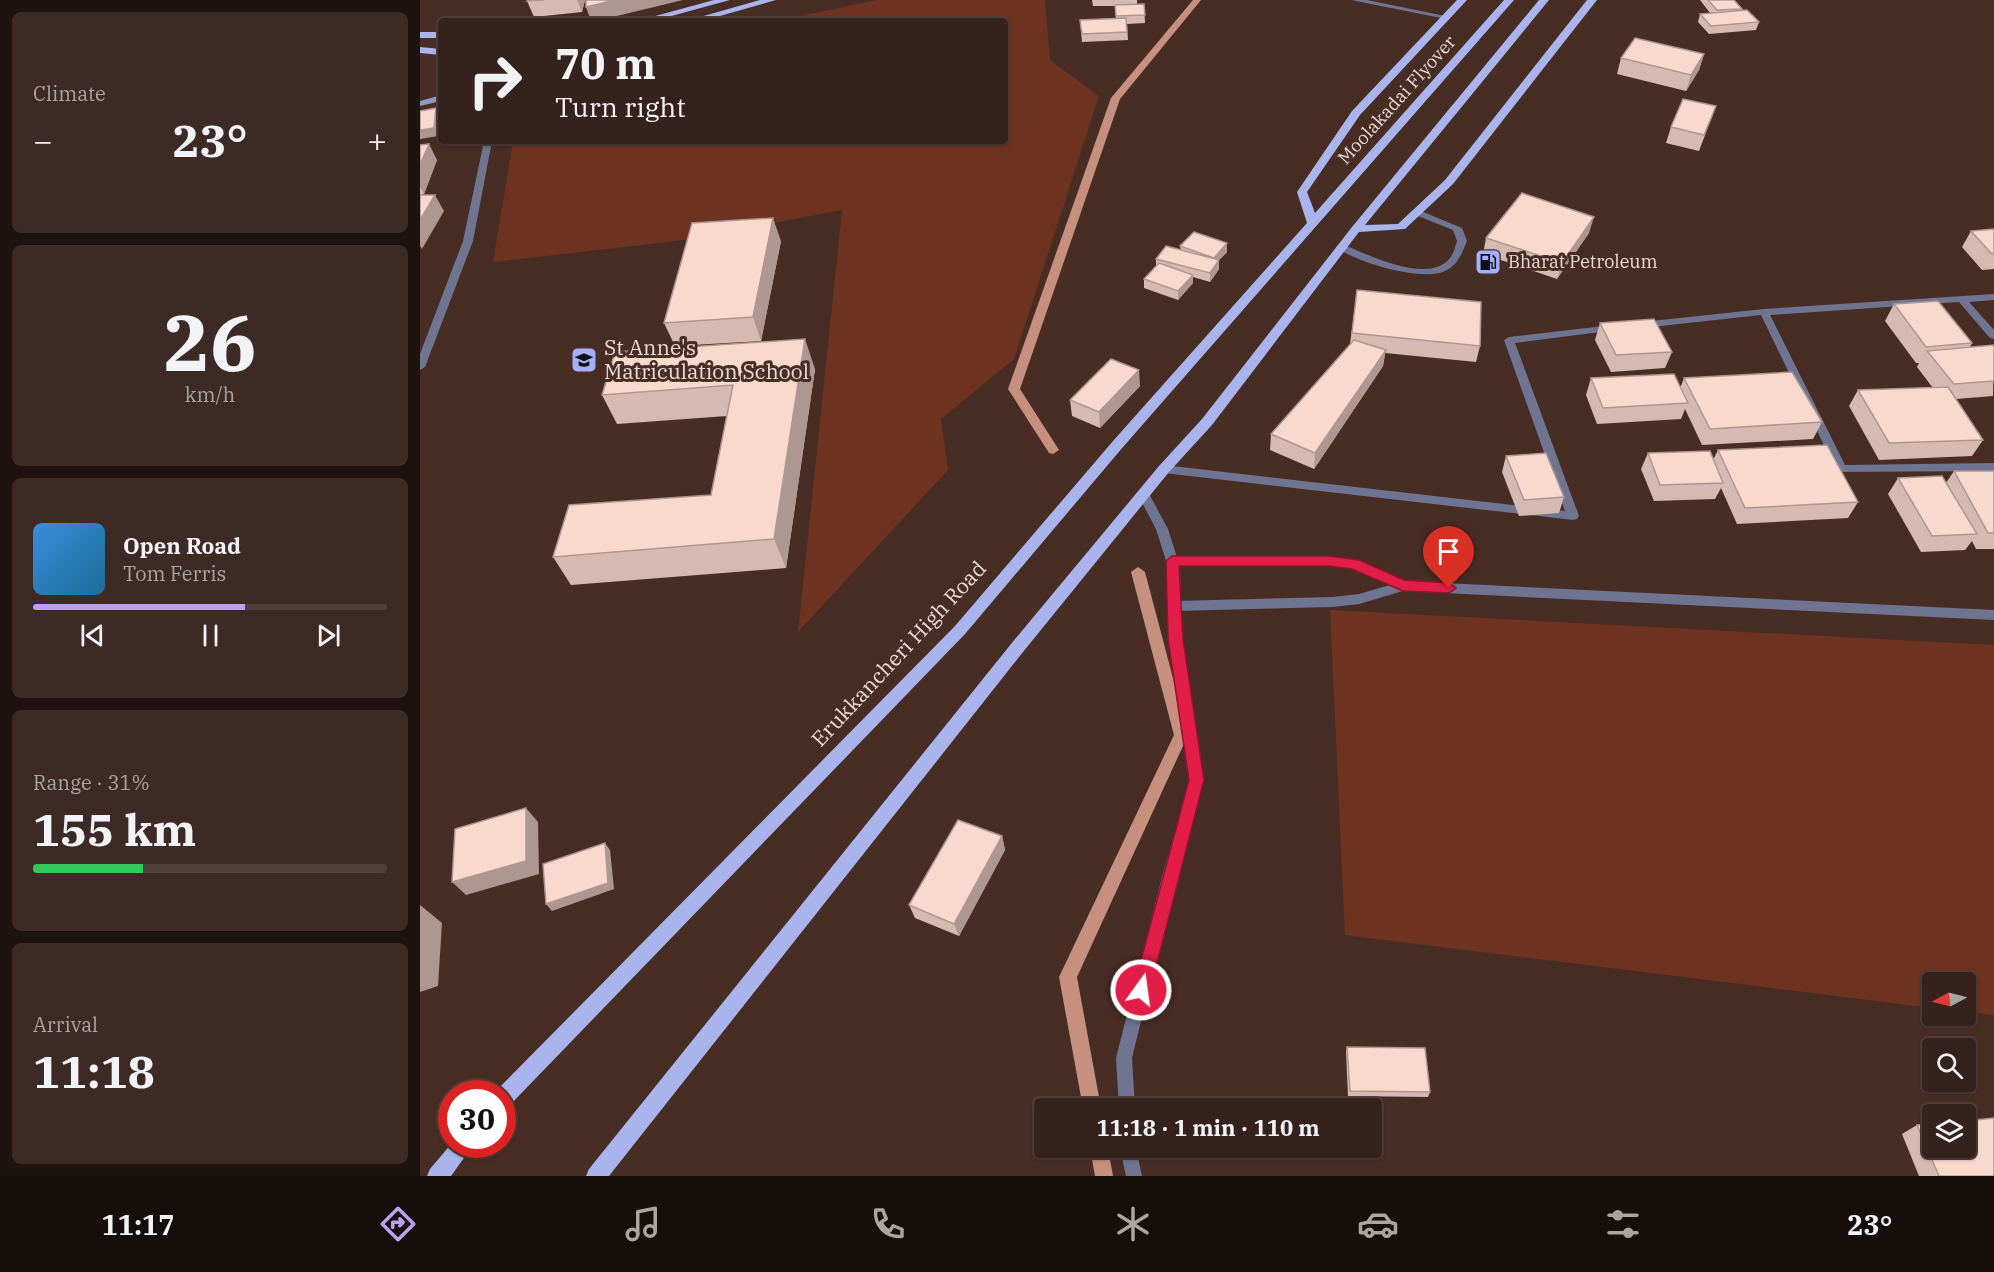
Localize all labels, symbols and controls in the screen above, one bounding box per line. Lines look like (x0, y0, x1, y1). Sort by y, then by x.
street label: Moolakadai Flyover (1333, 30, 1461, 169)
text: 70 m (555, 36, 656, 91)
icon: right (456, 42, 534, 120)
text: Climate (33, 80, 106, 107)
text: Turn right (555, 89, 686, 124)
text: 23° (172, 111, 248, 169)
text: − (33, 119, 53, 162)
text: + (367, 119, 387, 162)
fuel station icon: Bharat Petroleum (1473, 247, 1503, 277)
place label: Bharat Petroleum (1508, 250, 1658, 273)
text: 26 (163, 291, 257, 392)
place label: St Anne's Matriculation School (604, 333, 809, 385)
school or university icon: St Anne's Matriculation School (569, 345, 599, 375)
text: km/h (185, 381, 235, 408)
pin (1423, 526, 1474, 588)
text: Open Road (123, 531, 241, 560)
icon: arrive (1432, 535, 1465, 568)
street label: Erukkancheri High Road (805, 554, 992, 752)
text: Tom Ferris (123, 560, 226, 587)
icon: previous (76, 619, 109, 652)
icon: pause (194, 619, 227, 652)
icon: next (312, 619, 345, 652)
text: Range · 31% (33, 769, 150, 796)
text: 155 km (33, 800, 196, 858)
position arrow (1109, 958, 1173, 1022)
north arrow (1922, 972, 1976, 1026)
map controls (1922, 972, 1976, 1158)
text: Arrival (33, 1011, 98, 1038)
button: search (1922, 1038, 1976, 1092)
text: 11:18 (33, 1042, 155, 1100)
speed limit sign: 30 (438, 1080, 516, 1158)
button: layers (1922, 1104, 1976, 1158)
text: 11:18 · 1 min · 110 m (1096, 1113, 1320, 1142)
icon: directions (377, 1203, 419, 1245)
icon: music (622, 1203, 664, 1245)
icon: phone (867, 1203, 909, 1245)
icon: climate (1112, 1203, 1154, 1245)
icon: car (1357, 1203, 1399, 1245)
icon: filters (1602, 1203, 1644, 1245)
text: 11:17 (101, 1207, 174, 1242)
text: 23° (1847, 1207, 1892, 1242)

